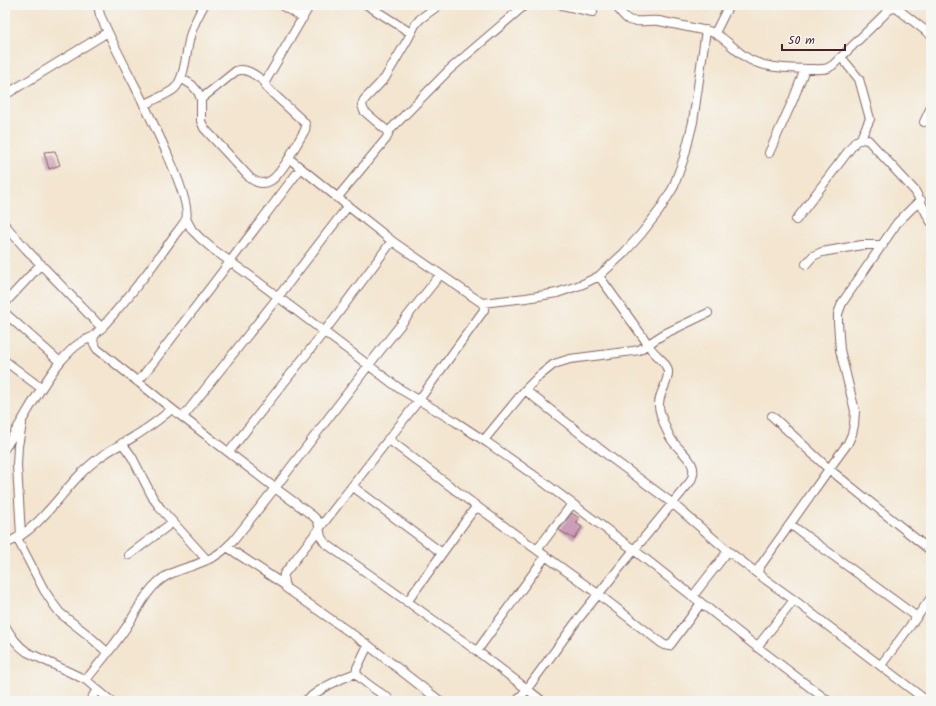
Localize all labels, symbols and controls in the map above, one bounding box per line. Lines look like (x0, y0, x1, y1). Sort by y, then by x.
scale bar (782, 26, 845, 52)
text: 50 m (788, 31, 815, 50)

